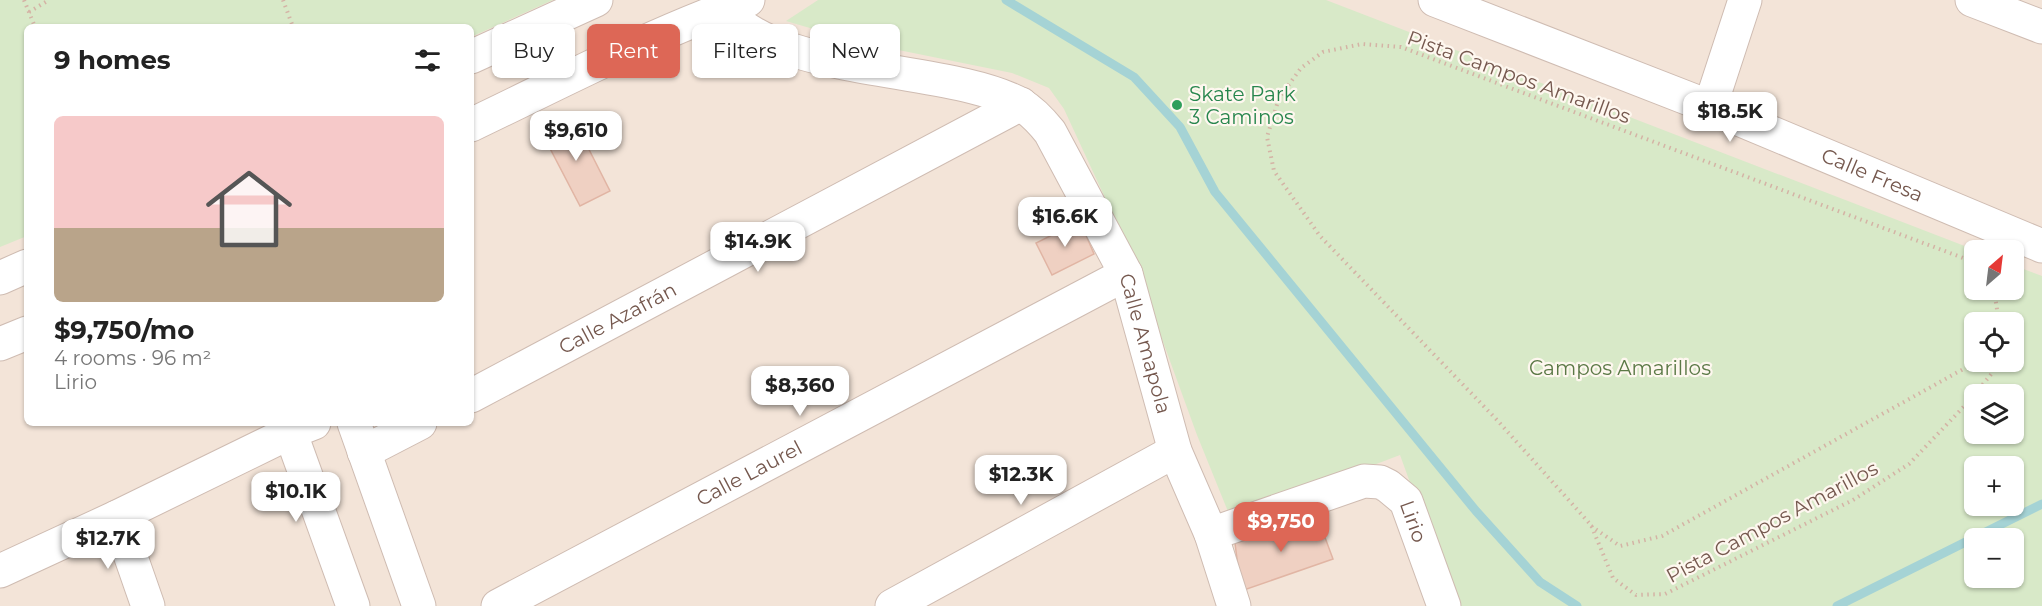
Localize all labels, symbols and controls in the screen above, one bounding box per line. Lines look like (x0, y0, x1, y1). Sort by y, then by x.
chip: Buy (492, 24, 575, 78)
chip: Rent (587, 24, 680, 78)
chip: Filters (692, 24, 798, 78)
chip: New (810, 24, 900, 78)
street label: Pista Campos Amarillos (1404, 25, 1634, 129)
text: 9 homes (54, 44, 171, 76)
icon: filters (411, 44, 444, 77)
place label: Skate Park 3 Caminos (1189, 82, 1296, 129)
pin: $18.5K (1681, 92, 1779, 143)
marker: Skate Park 3 Caminos (1170, 98, 1184, 112)
text: $18.5K (1697, 99, 1763, 123)
pin: $9,610 (527, 111, 625, 162)
text: $9,610 (544, 118, 608, 142)
street label: Calle Fresa (1818, 143, 1927, 207)
icon: home (195, 155, 303, 263)
pin: $16.6K (1016, 197, 1114, 248)
text: $16.6K (1032, 204, 1098, 228)
pin: $14.9K (709, 222, 807, 273)
text: $14.9K (724, 229, 792, 253)
north arrow (1964, 240, 2024, 300)
map controls (1964, 240, 2024, 588)
street label: Calle Amapola (1114, 271, 1176, 416)
street label: Calle Azafrán (555, 277, 681, 359)
button: locate (1964, 312, 2024, 372)
text: $9,750/mo (54, 314, 194, 346)
text: 4 rooms · 96 m² (54, 346, 211, 370)
park label: Campos Amarillos (1529, 356, 1711, 380)
pin: $8,360 (751, 366, 849, 417)
text: Lirio (54, 370, 97, 394)
text: $8,360 (765, 373, 835, 397)
button: layers (1964, 384, 2024, 444)
street label: Calle Laurel (692, 435, 806, 511)
pin: $12.3K (972, 455, 1070, 506)
street label: Pista Campos Amarillos (1662, 456, 1882, 588)
button: + (1964, 456, 2024, 516)
text: $12.3K (989, 462, 1053, 486)
pin: $10.1K (247, 472, 345, 523)
text: $10.1K (265, 479, 327, 503)
street label: Lirio (1395, 497, 1432, 546)
pin: $9,750 (1232, 502, 1330, 553)
text: $9,750 (1247, 509, 1315, 533)
pin: $12.7K (59, 519, 157, 570)
text: $12.7K (76, 526, 140, 550)
button: − (1964, 528, 2024, 588)

